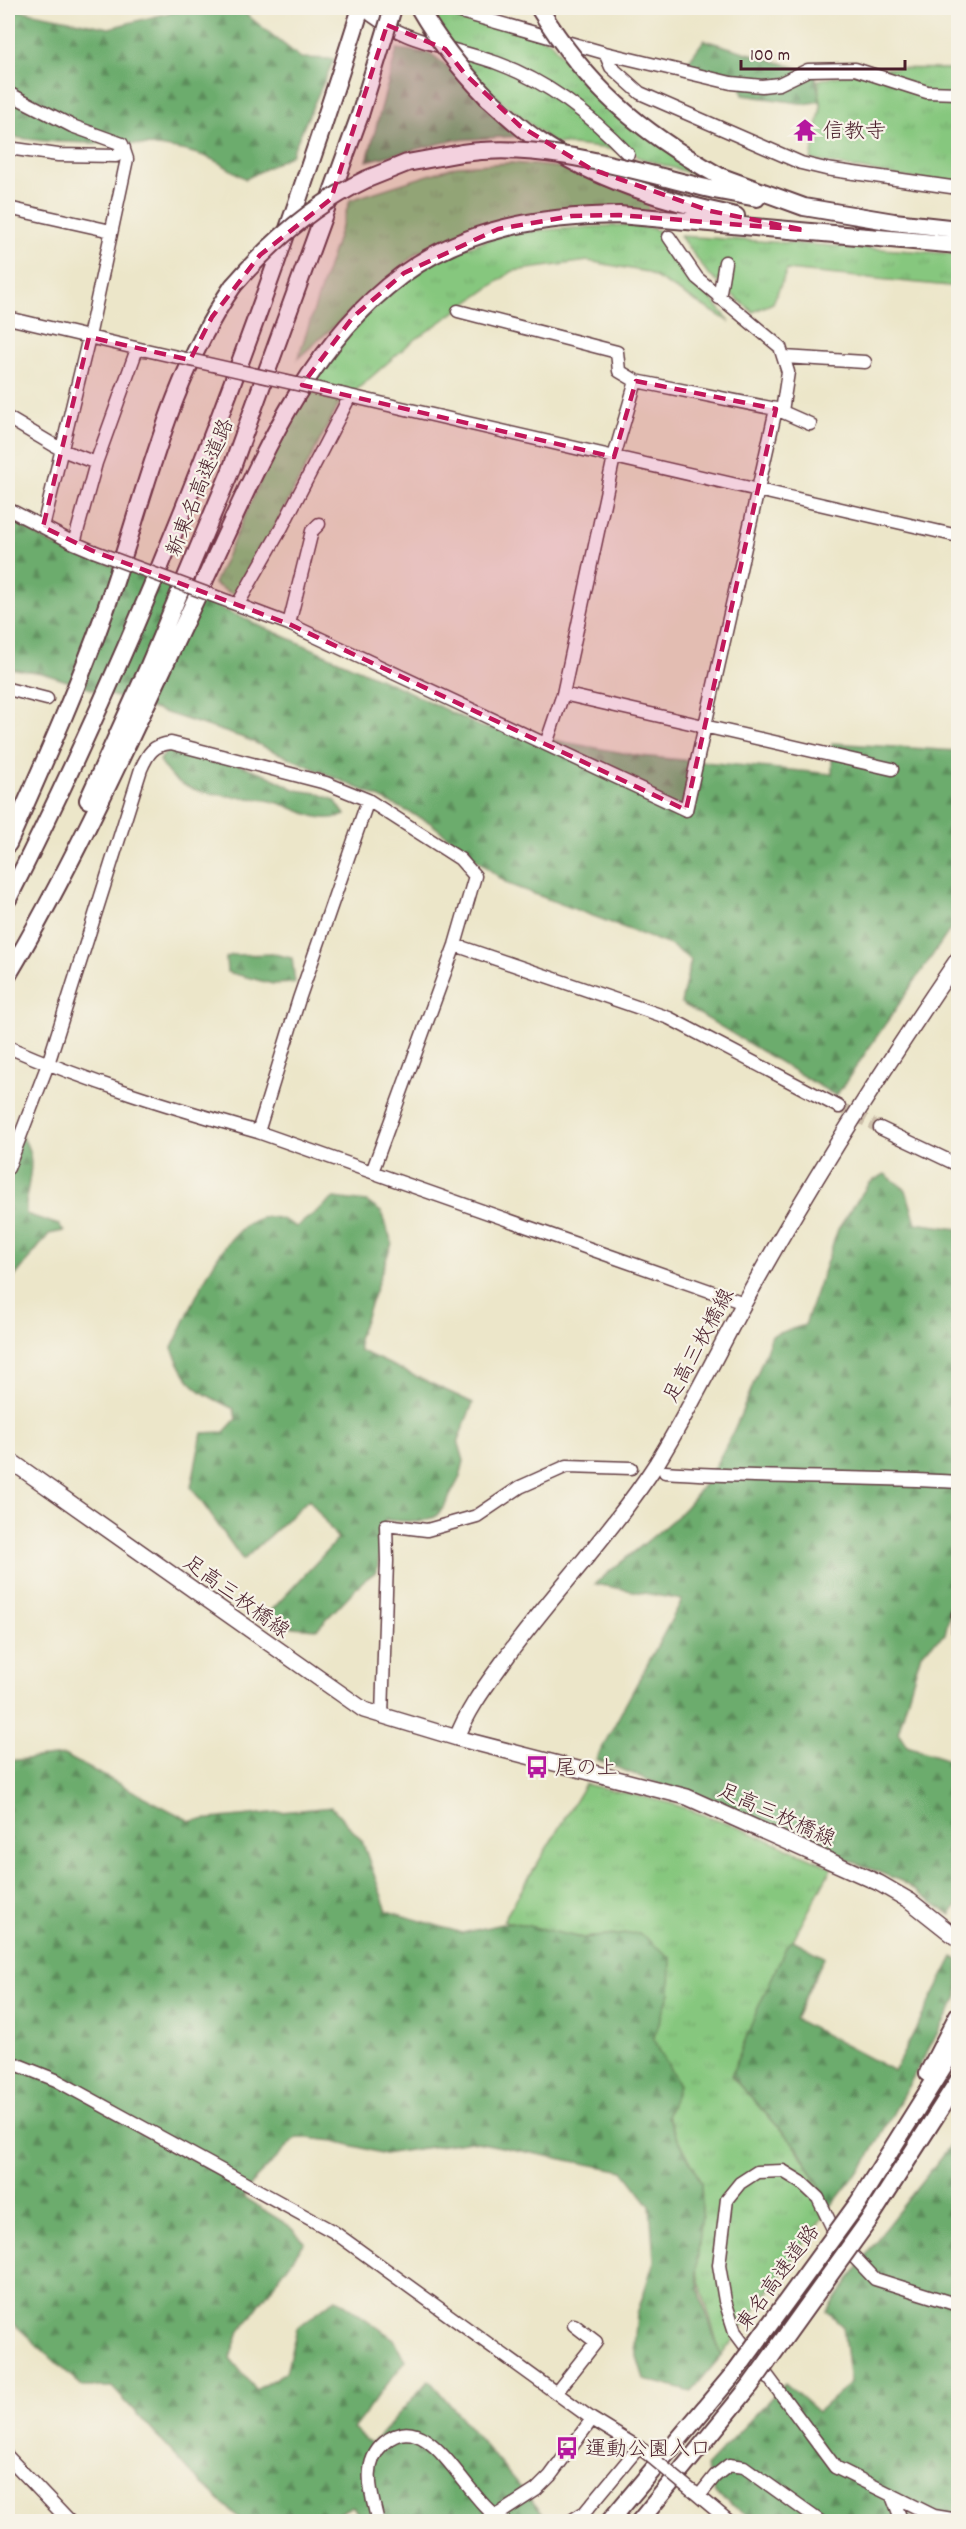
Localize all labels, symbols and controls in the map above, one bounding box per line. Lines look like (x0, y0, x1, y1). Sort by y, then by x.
scale bar (741, 33, 904, 71)
text: 100 m (750, 44, 790, 69)
temple icon: 信教寺 (792, 117, 818, 143)
place label: 信教寺 (823, 118, 886, 148)
street label: 新東名高速道路 (160, 414, 243, 562)
street label: 足高三枚橋線 (658, 1284, 743, 1409)
street label: 足高三枚橋線 (175, 1549, 295, 1648)
bus stop icon: 尾の上 (524, 1754, 550, 1780)
place label: 尾の上 (555, 1755, 618, 1785)
street label: 足高三枚橋線 (712, 1777, 839, 1856)
street label: 東名高速道路 (730, 2219, 829, 2339)
bus stop icon: 運動公園入口 (554, 2435, 580, 2461)
place label: 運動公園入口 (585, 2436, 711, 2466)

